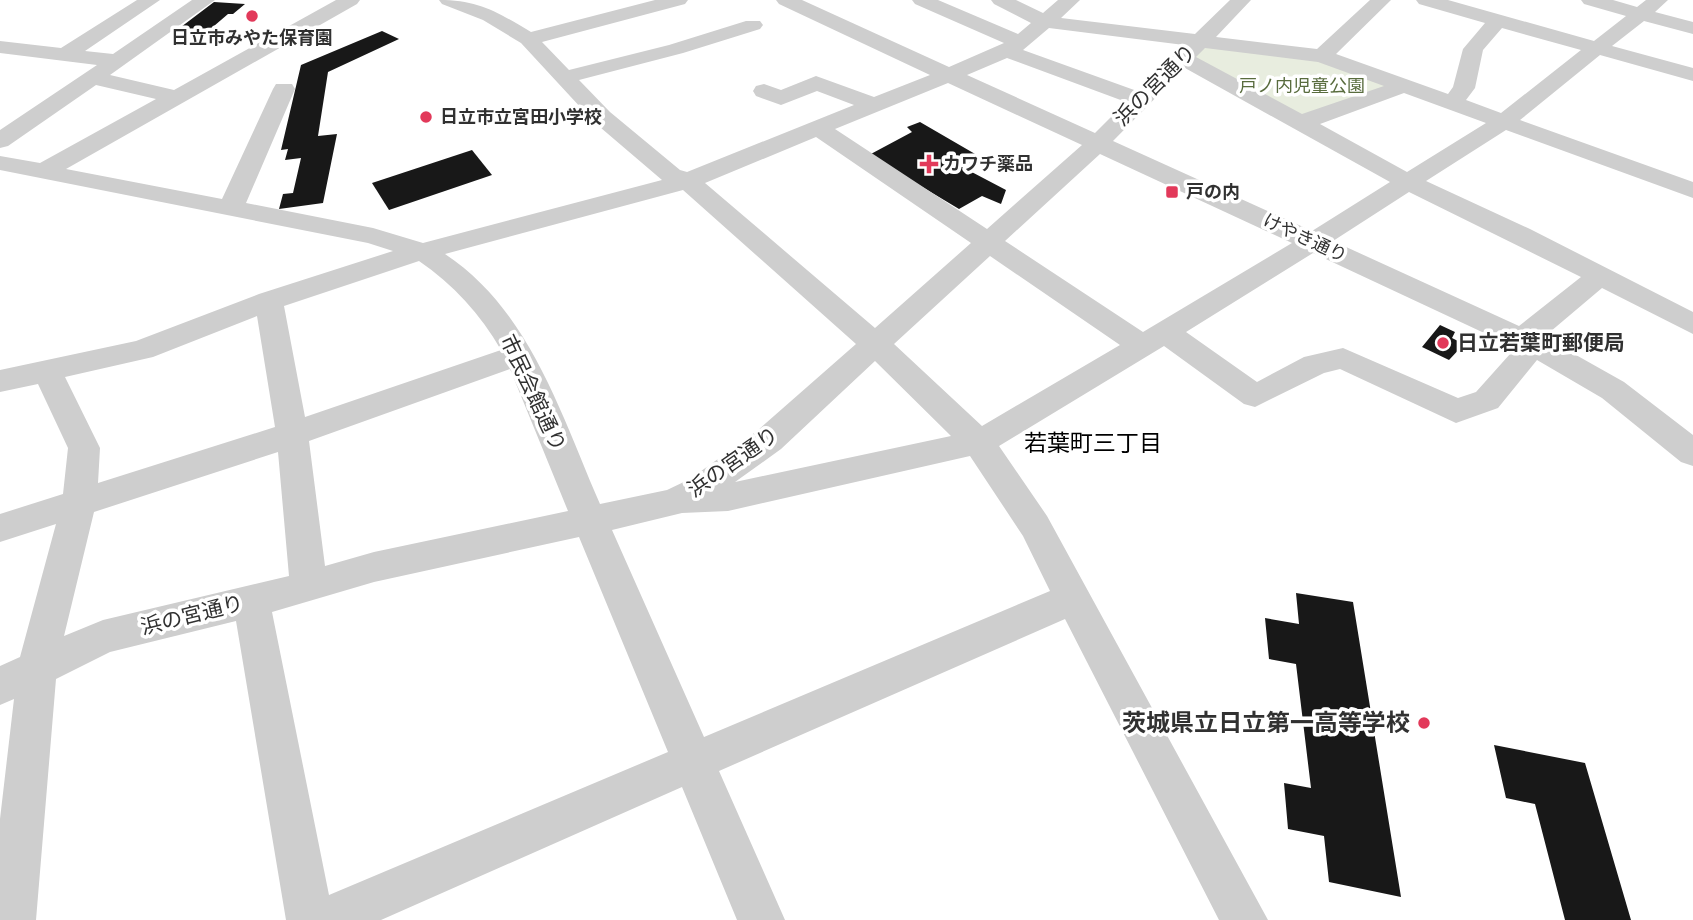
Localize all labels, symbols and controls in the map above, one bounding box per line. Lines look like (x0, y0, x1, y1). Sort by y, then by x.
marker: 日立市みやた保育園 (244, 8, 260, 24)
place label: 日立市みやた保育園 (171, 28, 333, 48)
street label: 浜の宮通り (1109, 39, 1200, 130)
park label: 戸ノ内児童公園 (1239, 76, 1365, 96)
place label: 日立市立宮田小学校 (440, 107, 602, 127)
marker: 日立市立宮田小学校 (418, 109, 434, 125)
place label: カワチ薬品 (943, 154, 1033, 174)
marker: カワチ薬品 (921, 156, 937, 172)
place label: 戸の内 (1186, 182, 1240, 202)
marker: 戸の内 (1164, 184, 1180, 200)
street label: けやき通り (1260, 210, 1350, 266)
street label: 市民会館通り (496, 331, 571, 455)
place label: 日立若葉町郵便局 (1457, 331, 1625, 354)
marker: 日立若葉町郵便局 (1435, 335, 1451, 351)
street label: 浜の宮通り (683, 422, 782, 501)
district label: 若葉町三丁目 (1024, 430, 1162, 456)
street label: 浜の宮通り (138, 591, 246, 638)
place label: 茨城県立日立第一高等学校 (1122, 709, 1410, 736)
marker: 茨城県立日立第一高等学校 (1416, 715, 1432, 731)

